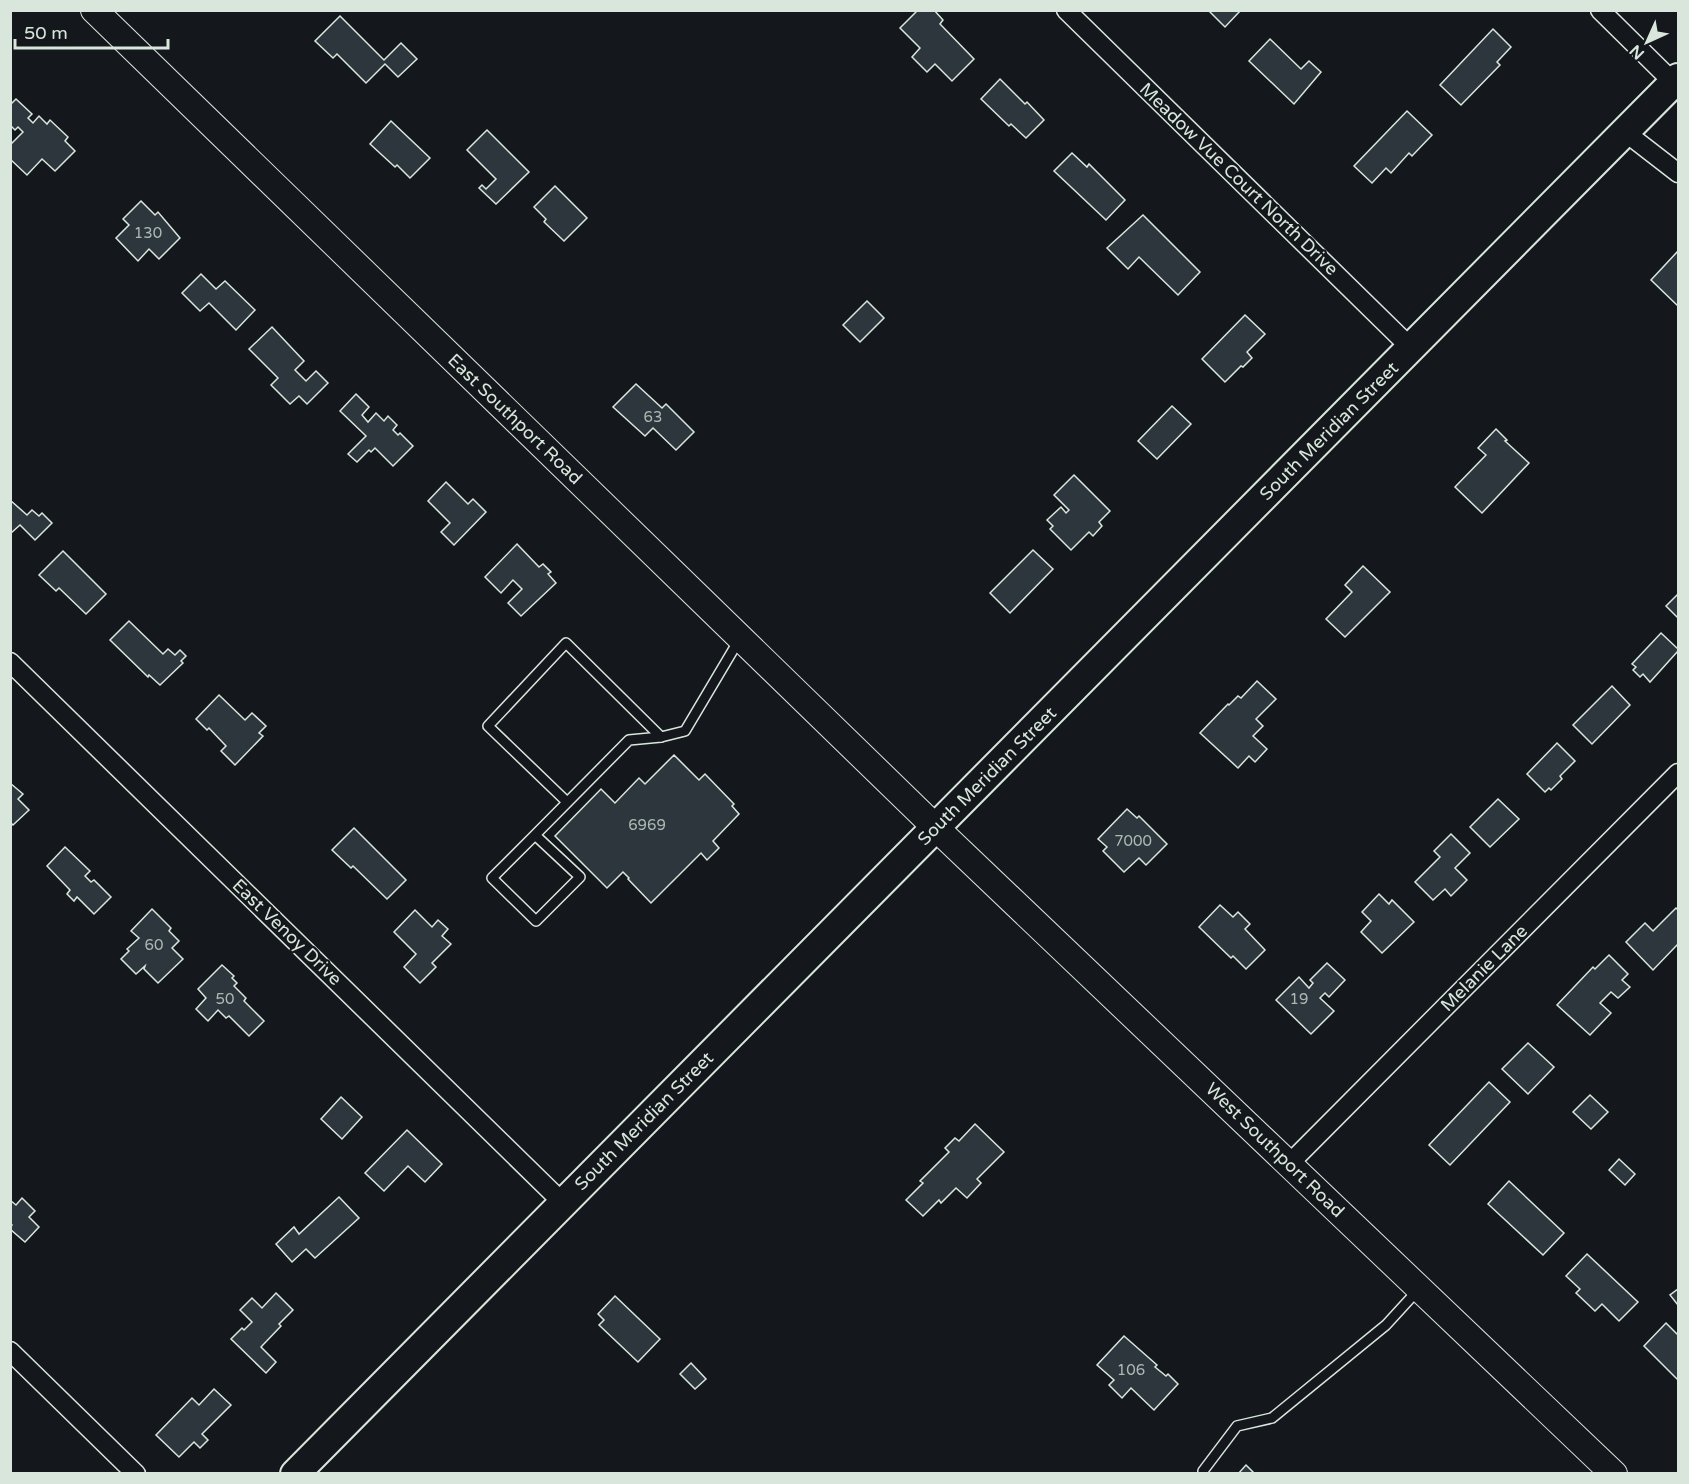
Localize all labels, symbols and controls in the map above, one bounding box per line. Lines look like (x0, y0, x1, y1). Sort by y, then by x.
scale bar (15, 12, 168, 50)
north arrow (1617, 12, 1677, 72)
text: 50 m (24, 22, 68, 44)
text: N (1625, 40, 1649, 64)
street label: Meadow Vue Court North Drive (1135, 78, 1343, 280)
house number: 130 (134, 224, 162, 242)
street label: East Southport Road (443, 349, 587, 489)
street label: South Meridian Street (1255, 357, 1403, 505)
house number: 63 (644, 408, 662, 426)
street label: South Meridian Street (913, 702, 1061, 850)
house number: 6969 (628, 816, 666, 834)
house number: 7000 (1114, 832, 1152, 850)
street label: East Venoy Drive (228, 874, 346, 990)
street label: Melanie Lane (1436, 920, 1532, 1016)
house number: 60 (145, 936, 163, 954)
house number: 50 (216, 990, 234, 1008)
house number: 19 (1290, 990, 1308, 1008)
street label: South Meridian Street (570, 1047, 718, 1195)
street label: West Southport Road (1201, 1078, 1349, 1222)
house number: 106 (1117, 1361, 1145, 1379)

